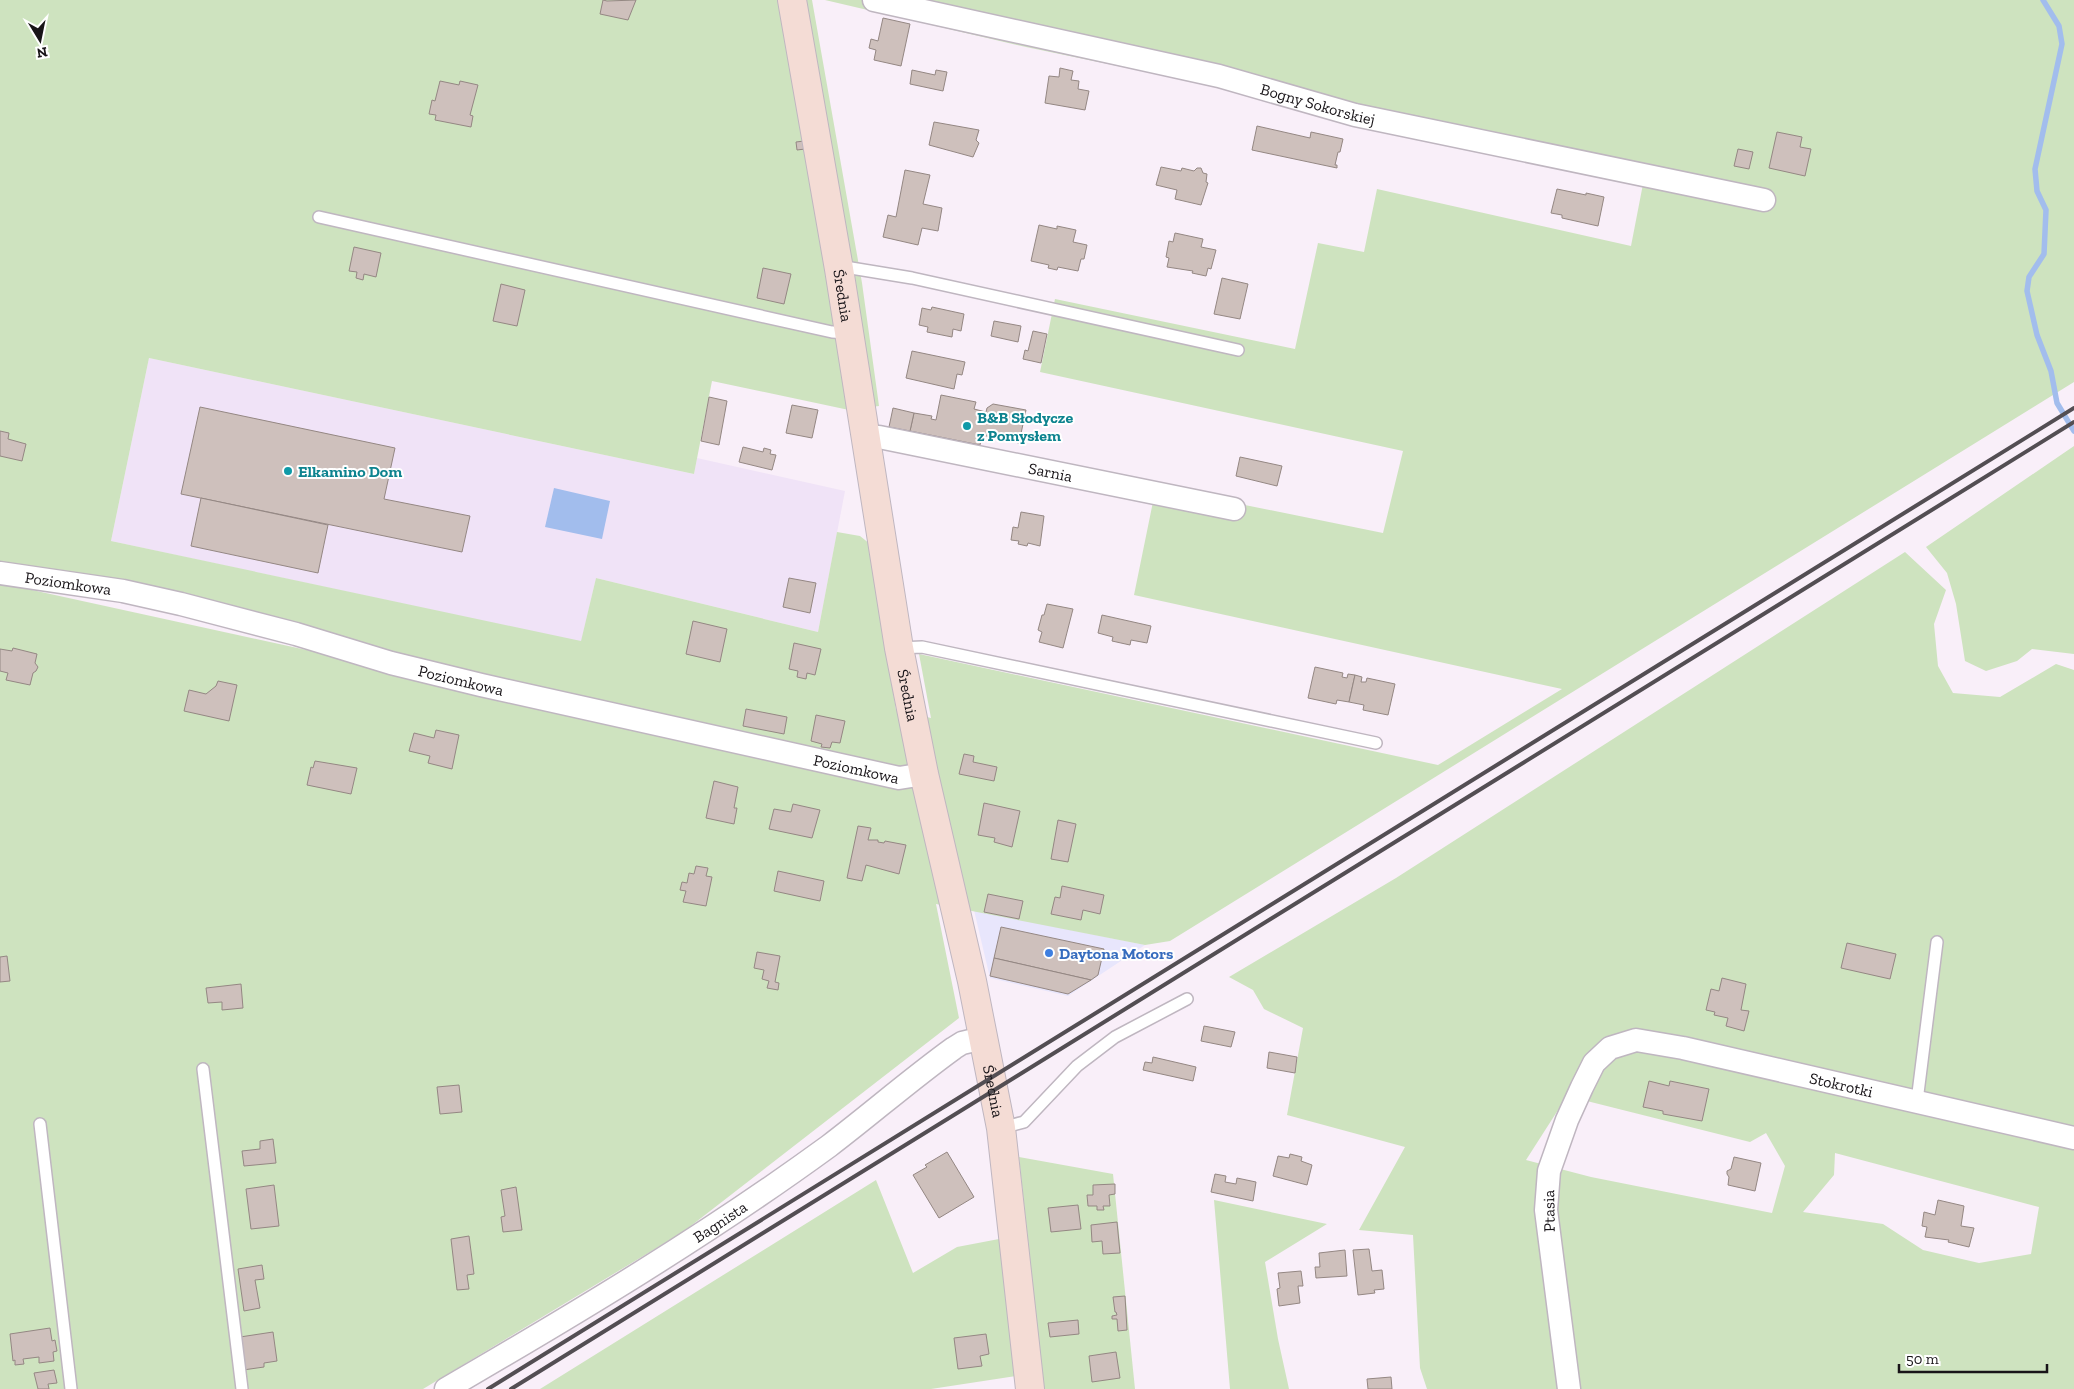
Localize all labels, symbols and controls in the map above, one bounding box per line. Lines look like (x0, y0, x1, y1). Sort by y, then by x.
north arrow (15, 15, 65, 65)
text: N (35, 43, 49, 62)
street label: Bogny Sokorskiej (1258, 79, 1377, 128)
street label: Średnia (830, 268, 857, 324)
place label: B&B Słodycze z Pomysłem (977, 408, 1073, 445)
marker: B&B Słodycze z Pomysłem (961, 420, 973, 432)
street label: Sarnia (1027, 458, 1074, 486)
place label: Elkamino Dom (298, 462, 402, 481)
marker: Elkamino Dom (282, 465, 294, 477)
street label: Poziomkowa (24, 567, 113, 599)
street label: Poziomkowa (416, 661, 506, 699)
street label: Średnia (894, 667, 923, 723)
street label: Poziomkowa (812, 750, 901, 787)
place label: Daytona Motors (1059, 944, 1173, 963)
marker: Daytona Motors (1043, 947, 1055, 959)
street label: Średnia (979, 1063, 1008, 1119)
street label: Stokrotki (1808, 1068, 1875, 1101)
street label: Ptasia (1539, 1190, 1559, 1232)
street label: Bagnista (689, 1197, 751, 1246)
scale bar (1899, 1342, 2046, 1374)
text: 50 m (1906, 1350, 1939, 1368)

